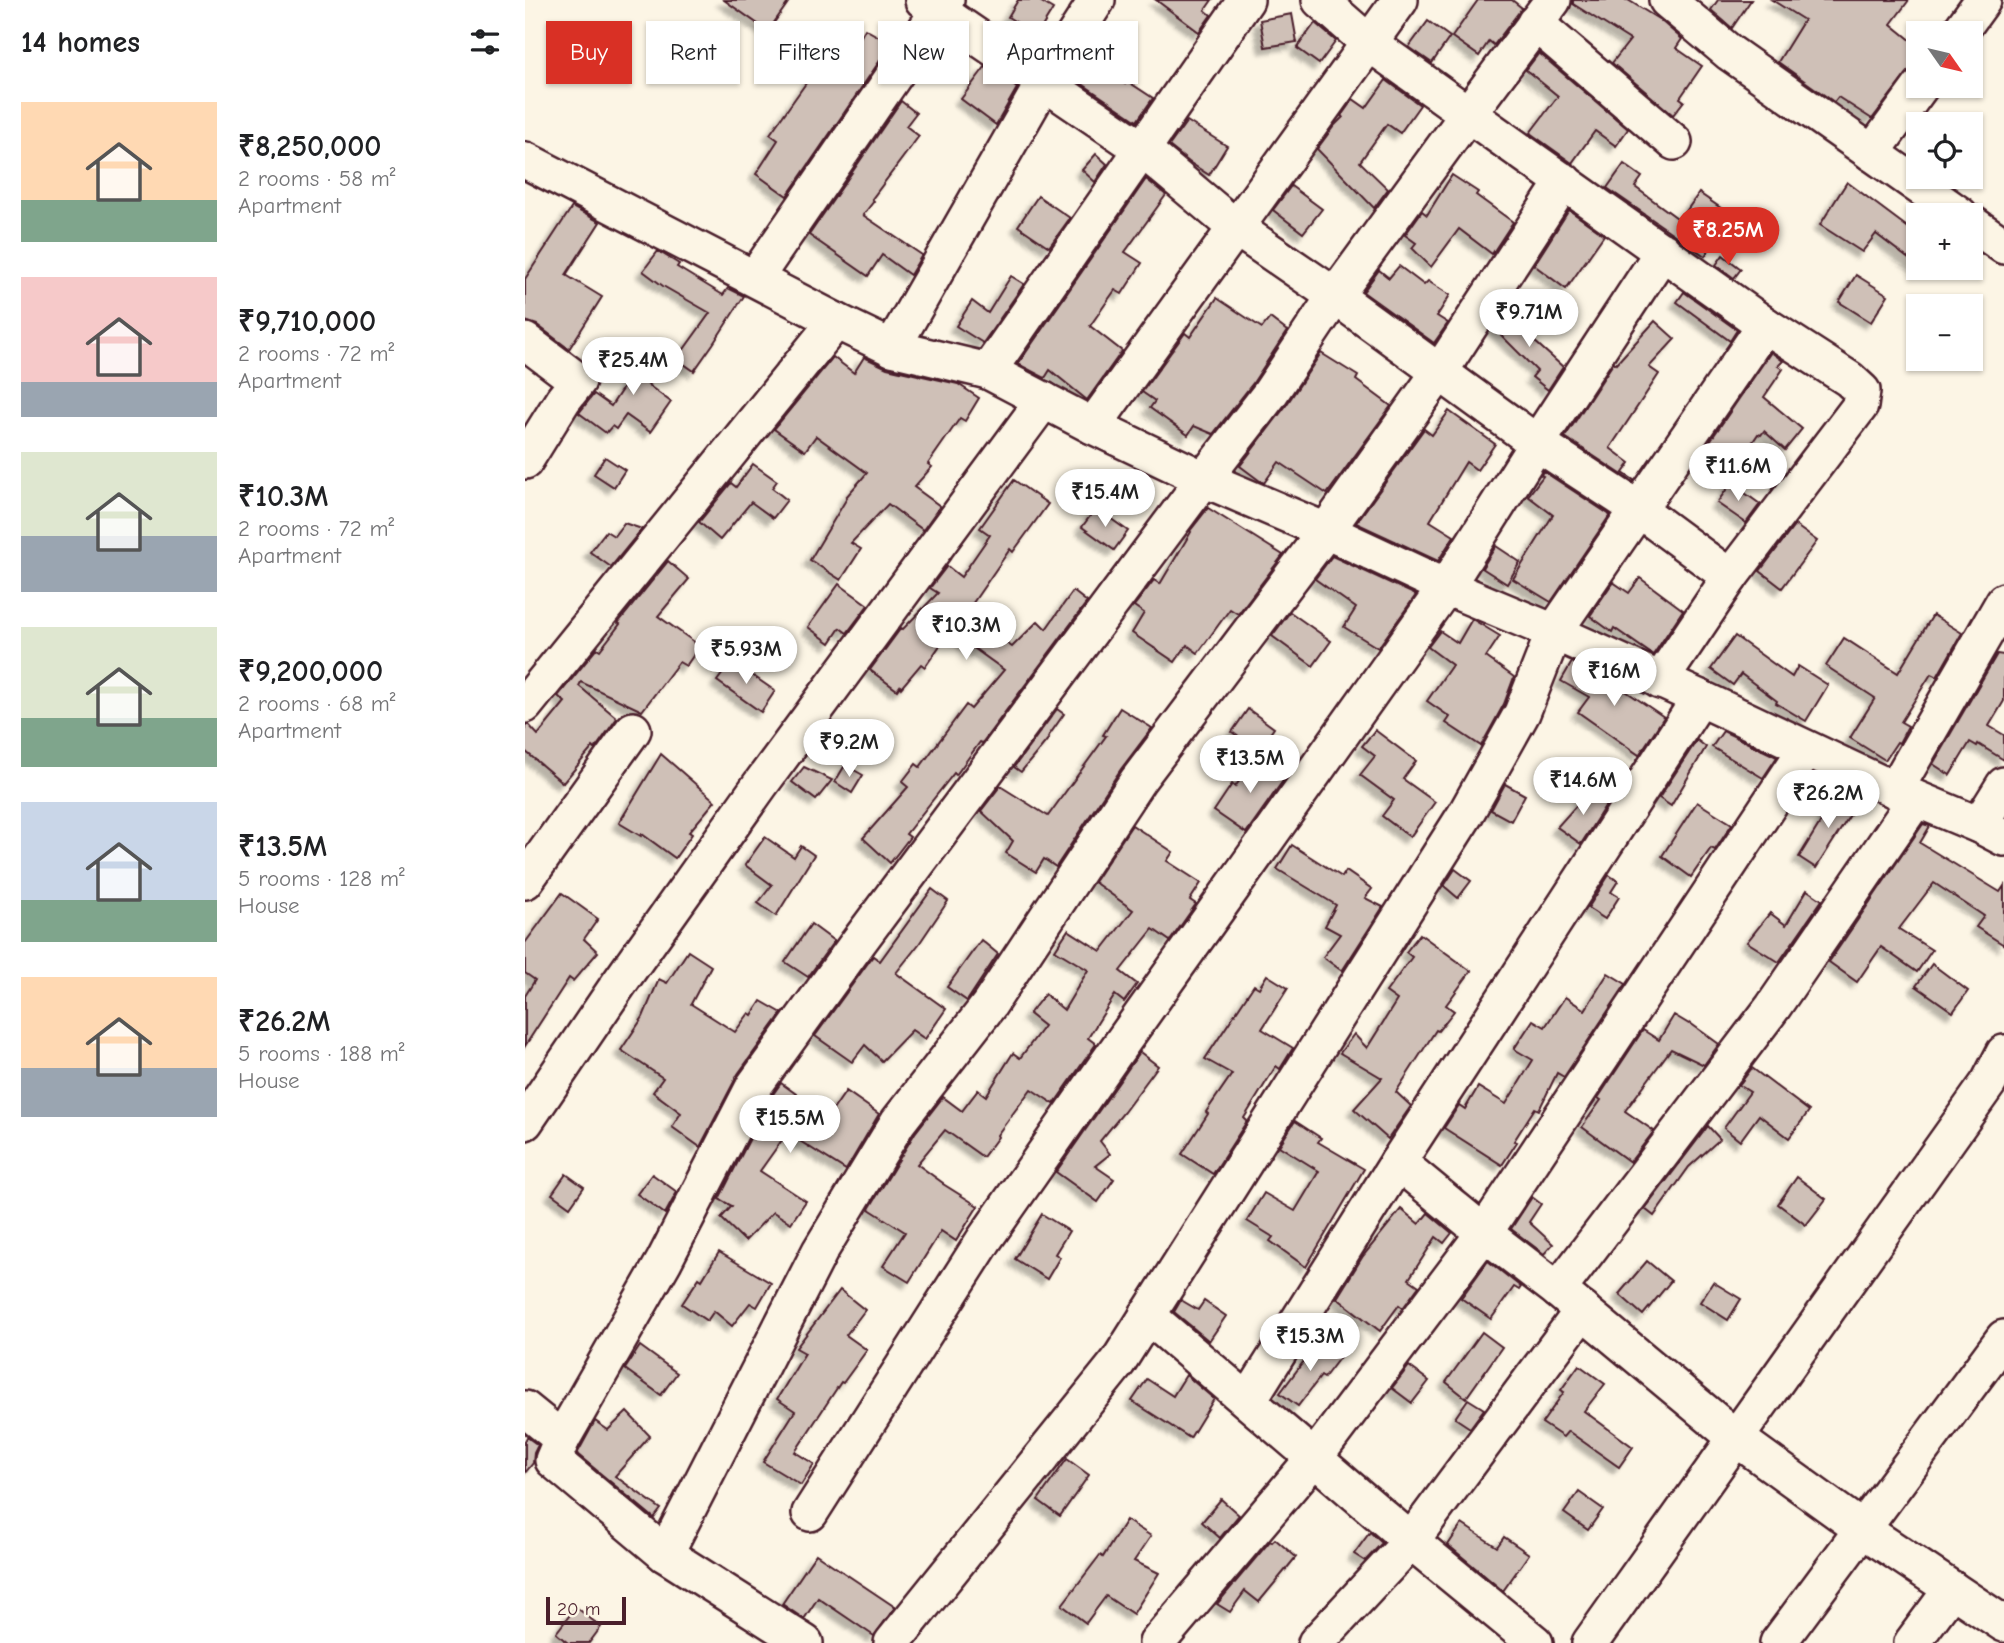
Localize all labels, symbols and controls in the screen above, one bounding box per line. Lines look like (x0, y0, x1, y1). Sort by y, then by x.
chip: Buy (546, 21, 632, 84)
chip: Rent (646, 21, 740, 84)
chip: Filters (754, 21, 864, 84)
chip: New (878, 21, 969, 84)
chip: Apartment (983, 21, 1138, 84)
north arrow (1906, 21, 1983, 98)
map controls (1906, 21, 1983, 371)
icon: filters (466, 23, 504, 61)
text: 14 homes (21, 25, 140, 60)
button: locate (1906, 112, 1983, 189)
text: ₹8,250,000 (238, 129, 382, 164)
icon: home (77, 130, 161, 214)
text: 2 rooms · 58 m² (238, 165, 396, 192)
text: Apartment (238, 192, 341, 219)
button: + (1906, 203, 1983, 280)
pin: ₹8.25M (1671, 208, 1785, 267)
text: ₹8.25M (1692, 216, 1764, 243)
pin: ₹9.71M (1472, 290, 1586, 349)
button: − (1906, 294, 1983, 371)
text: ₹9.71M (1495, 298, 1563, 325)
text: ₹9,710,000 (238, 304, 376, 339)
icon: home (77, 305, 161, 389)
pin: ₹25.4M (576, 338, 690, 397)
text: 2 rooms · 72 m² (238, 340, 394, 367)
text: ₹25.4M (598, 346, 668, 373)
text: Apartment (238, 367, 341, 394)
pin: ₹11.6M (1681, 444, 1795, 503)
text: ₹11.6M (1705, 452, 1771, 479)
pin: ₹15.4M (1048, 470, 1162, 529)
text: ₹15.4M (1071, 478, 1139, 505)
text: ₹10.3M (238, 479, 329, 514)
icon: home (77, 480, 161, 564)
text: 2 rooms · 72 m² (238, 515, 394, 542)
text: Apartment (238, 542, 341, 569)
pin: ₹10.3M (909, 602, 1023, 662)
text: ₹10.3M (931, 611, 1001, 638)
pin: ₹5.93M (689, 626, 803, 686)
text: ₹5.93M (710, 635, 782, 662)
pin: ₹16M (1573, 648, 1655, 708)
text: ₹9,200,000 (238, 654, 383, 689)
icon: home (77, 655, 161, 739)
text: ₹16M (1588, 657, 1640, 684)
text: 2 rooms · 68 m² (238, 690, 396, 717)
text: Apartment (238, 717, 341, 744)
pin: ₹9.2M (800, 720, 898, 779)
text: ₹9.2M (819, 728, 879, 755)
pin: ₹13.5M (1193, 736, 1307, 795)
text: ₹13.5M (1216, 744, 1284, 771)
pin: ₹14.6M (1526, 758, 1640, 817)
text: ₹14.6M (1549, 766, 1617, 793)
pin: ₹26.2M (1771, 770, 1885, 830)
text: ₹26.2M (1793, 779, 1863, 806)
text: ₹13.5M (238, 829, 327, 864)
icon: home (77, 830, 161, 914)
text: 5 rooms · 128 m² (238, 865, 405, 892)
text: House (238, 892, 300, 919)
text: ₹26.2M (238, 1004, 330, 1039)
icon: home (77, 1005, 161, 1089)
text: 5 rooms · 188 m² (238, 1040, 404, 1067)
text: House (238, 1067, 300, 1094)
pin: ₹15.5M (733, 1096, 847, 1155)
text: ₹15.5M (755, 1104, 825, 1131)
pin: ₹15.3M (1253, 1314, 1367, 1373)
text: ₹15.3M (1276, 1322, 1344, 1349)
scale bar (546, 1594, 627, 1626)
text: 20 m (557, 1598, 601, 1620)

